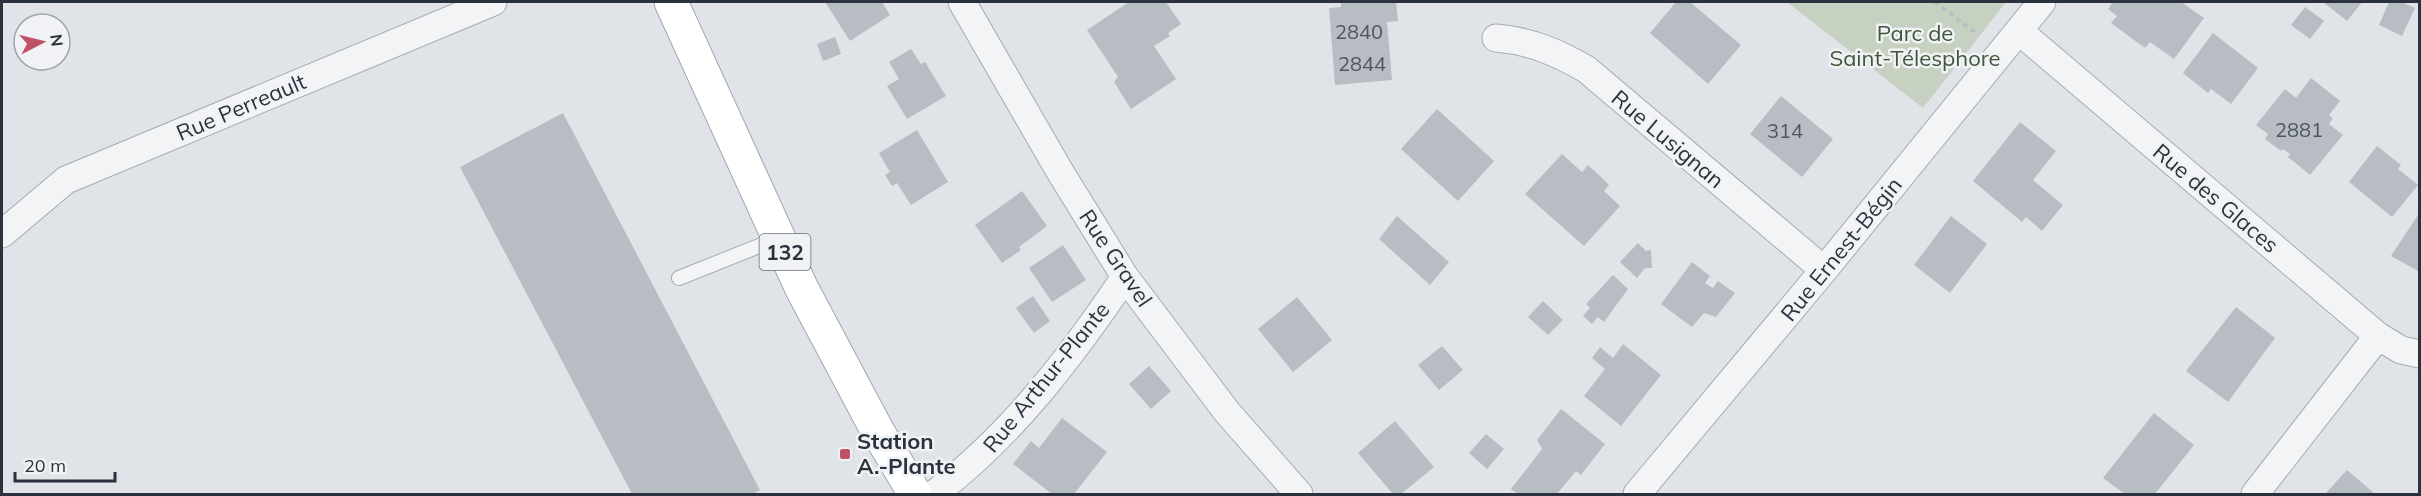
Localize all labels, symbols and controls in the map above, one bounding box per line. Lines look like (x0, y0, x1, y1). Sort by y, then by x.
north arrow (12, 12, 72, 72)
house number: 2840 (1335, 19, 1383, 44)
park label: Parc de Saint-Télesphore (1829, 19, 2001, 72)
text: N (46, 33, 68, 47)
house number: 2844 (1338, 51, 1386, 76)
street label: Rue Perreault (172, 67, 310, 147)
street label: Rue Lusignan (1606, 84, 1730, 194)
house number: 2881 (2275, 117, 2323, 142)
house number: 314 (1767, 118, 1803, 143)
street label: Rue des Glaces (2147, 137, 2285, 259)
street label: Rue Ernest-Bégin (1774, 171, 1908, 327)
street label: Rue Gravel (1073, 204, 1159, 312)
road number: 132 (760, 234, 810, 270)
street label: Rue Arthur-Plante (977, 296, 1115, 458)
place label: Station A.-Plante (857, 427, 956, 480)
scale bar (15, 445, 116, 483)
marker: Station A.-Plante (838, 447, 852, 461)
text: 20 m (24, 454, 66, 477)

